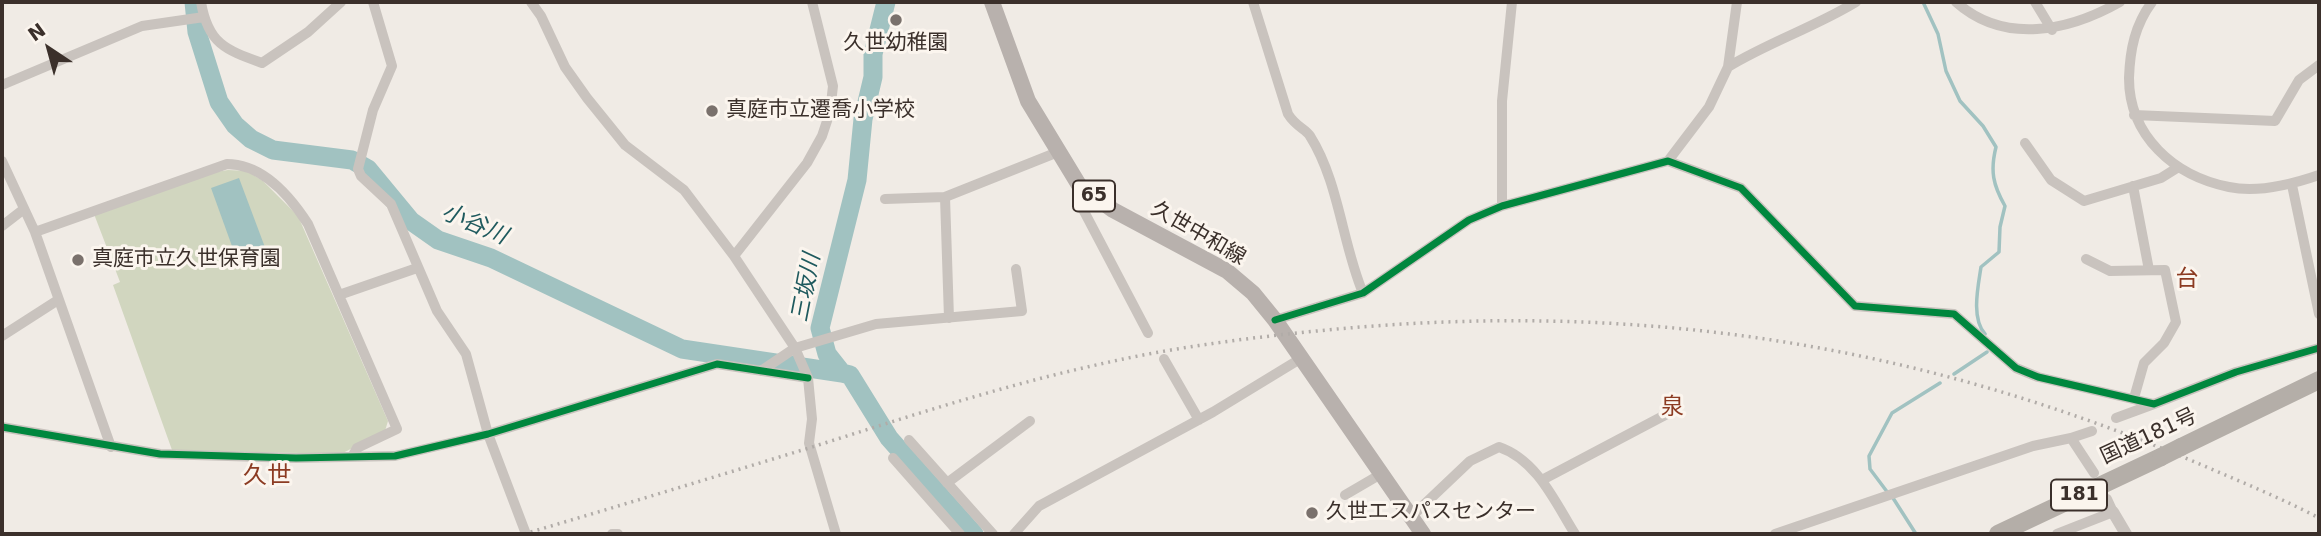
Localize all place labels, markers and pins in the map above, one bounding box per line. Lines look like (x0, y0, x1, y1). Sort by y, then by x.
marker: 久世幼稚園 (888, 12, 904, 28)
place label: 久世幼稚園 (844, 31, 948, 57)
place label: 真庭市立遷喬小学校 (726, 98, 915, 124)
marker: 真庭市立遷喬小学校 (704, 103, 720, 119)
place label: 真庭市立久世保育園 (92, 247, 281, 273)
marker: 真庭市立久世保育園 (70, 252, 86, 268)
place label: 久世エスパスセンター (1326, 500, 1536, 526)
marker: 久世エスパスセンター (1304, 505, 1320, 521)

